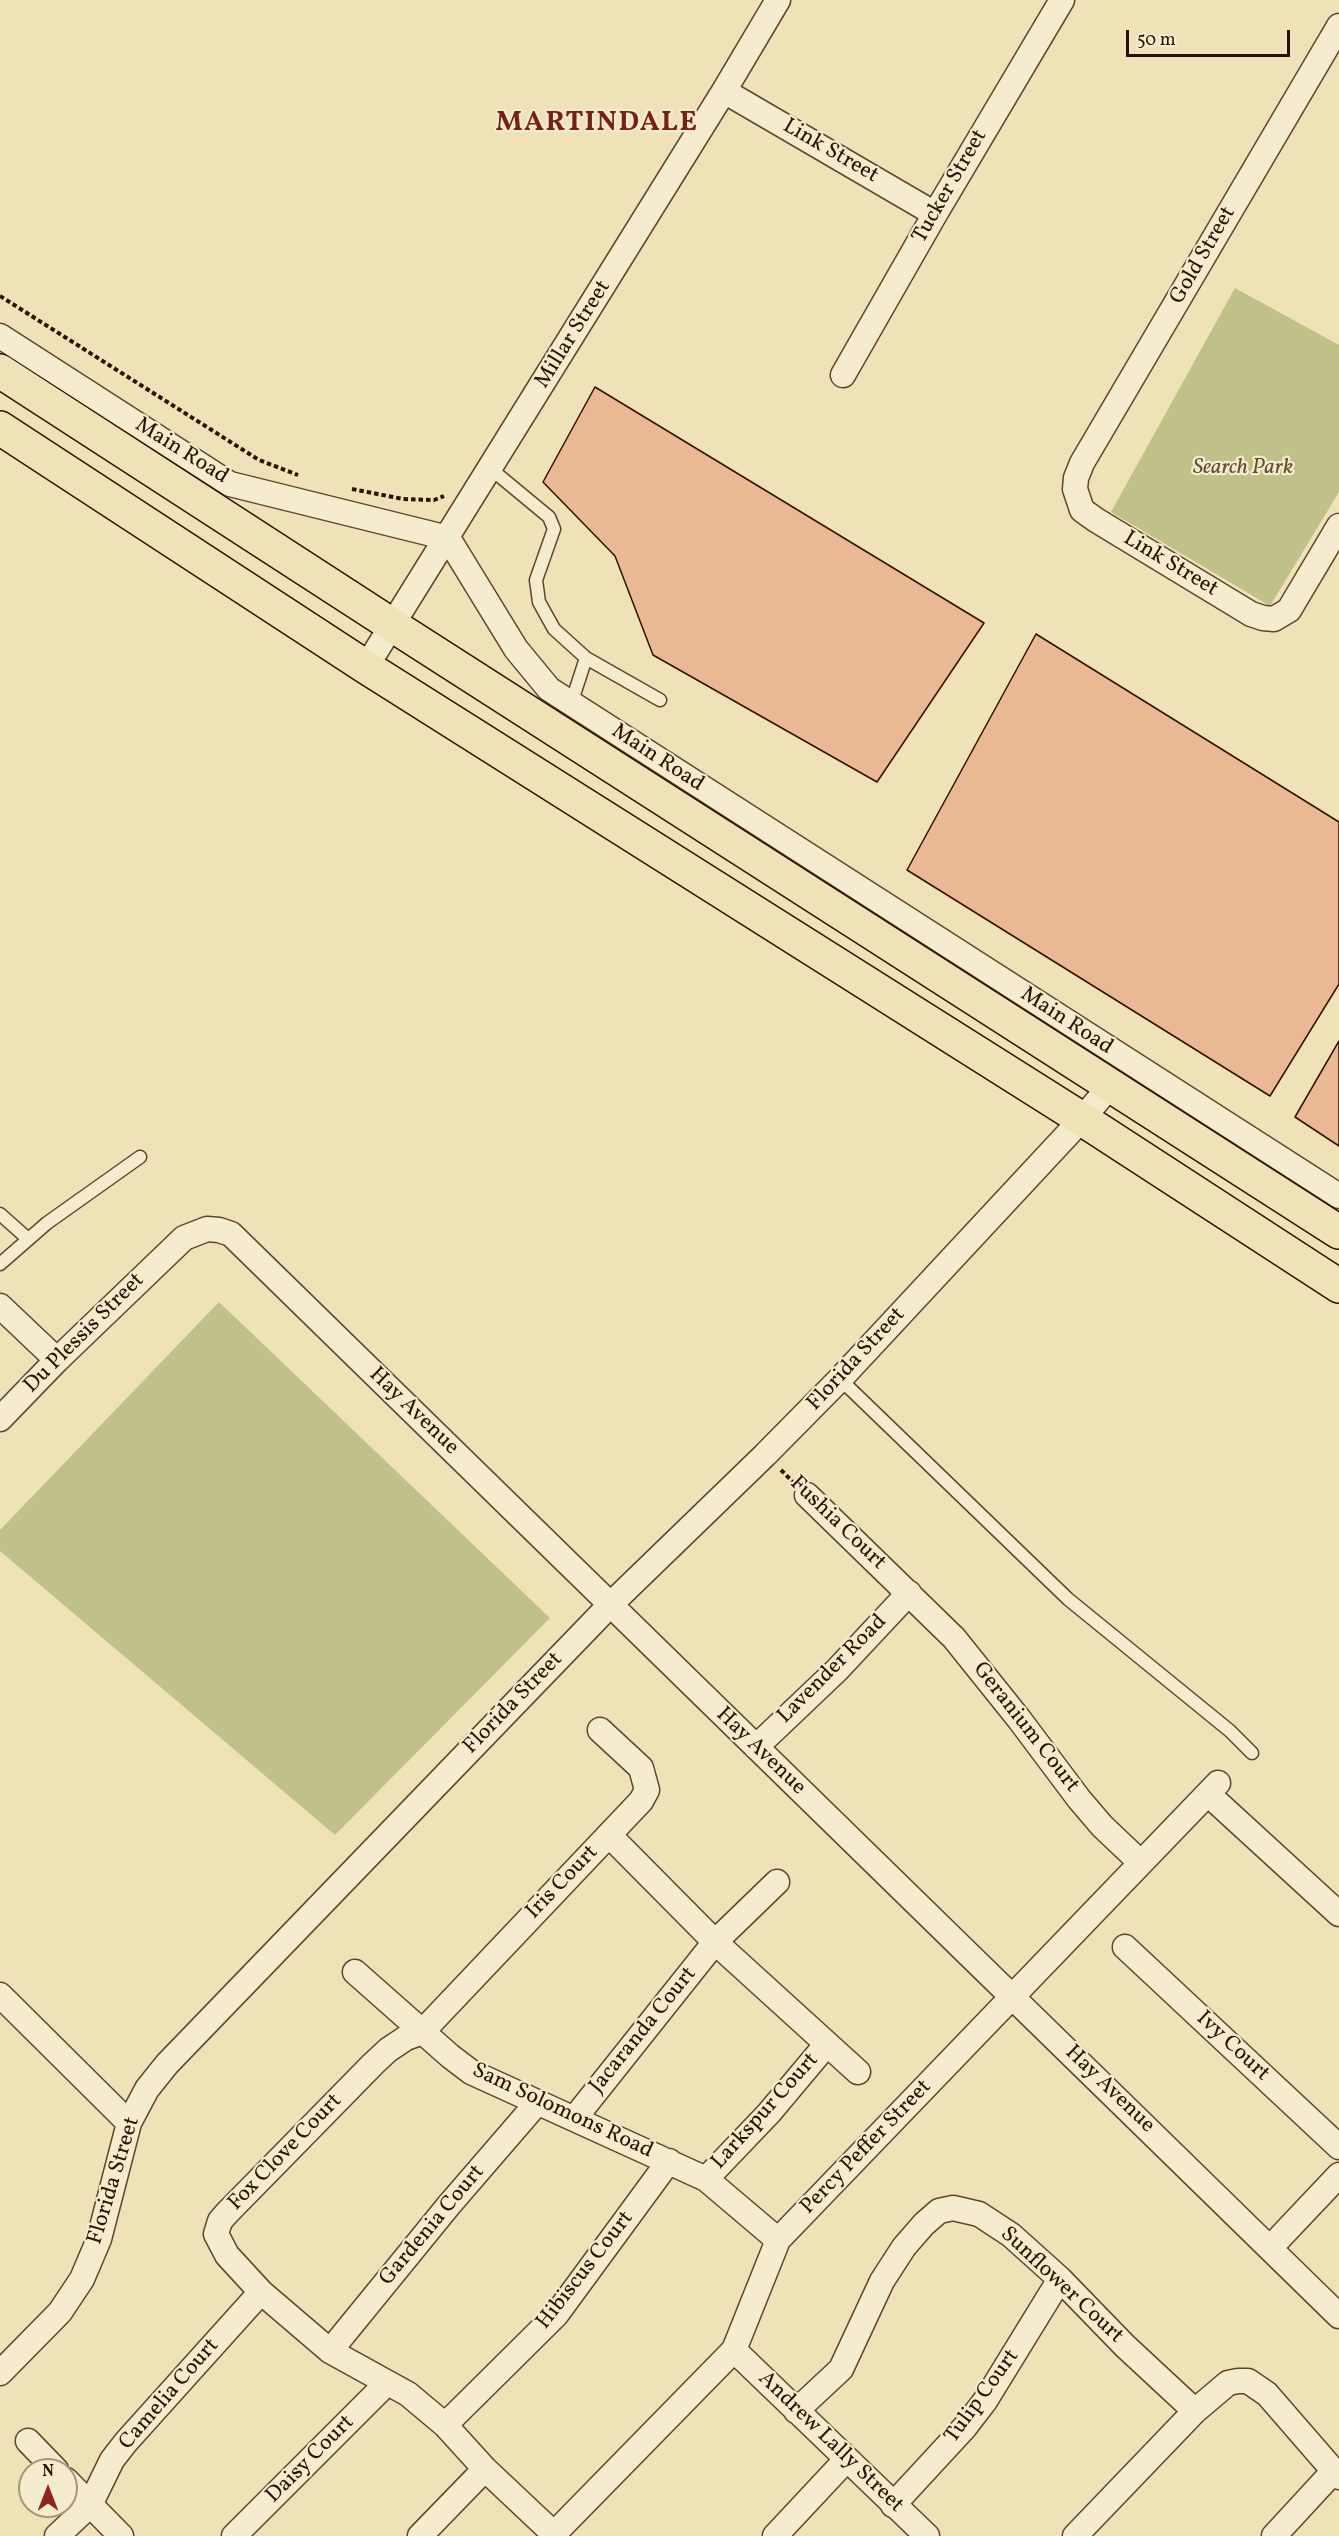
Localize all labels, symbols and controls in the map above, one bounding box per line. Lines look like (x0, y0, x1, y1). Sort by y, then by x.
scale bar (1129, 18, 1292, 56)
text: 50 m (1137, 28, 1176, 53)
district label: MARTINDALE (496, 108, 698, 142)
street label: Link Street (777, 114, 883, 190)
street label: Tucker Street (908, 125, 994, 249)
street label: Gold Street (1165, 202, 1243, 310)
street label: Millar Street (530, 276, 618, 394)
street label: Main Road (129, 413, 233, 491)
park label: Search Park (1193, 456, 1293, 482)
street label: Link Street (1118, 526, 1222, 604)
street label: Main Road (606, 719, 708, 799)
street label: Main Road (1015, 982, 1117, 1062)
street label: Du Plessis Street (19, 1268, 151, 1400)
street label: Florida Street (802, 1303, 912, 1417)
street label: Hay Avenue (362, 1363, 464, 1461)
street label: Fushia Court (783, 1471, 891, 1577)
street label: Lavender Road (773, 1610, 893, 1730)
street label: Florida Street (459, 1647, 569, 1761)
street label: Geranium Court (966, 1658, 1084, 1798)
street label: Hay Avenue (709, 1703, 811, 1801)
street label: Iris Court (521, 1840, 605, 1926)
street label: Jacaranda Court (585, 1962, 703, 2100)
street label: Ivy Court (1190, 2006, 1274, 2088)
street label: Hay Avenue (1058, 2041, 1160, 2139)
street label: Larkspur Court (707, 2048, 825, 2176)
street label: Sam Solomons Road (467, 2058, 657, 2166)
street label: Percy Peffer Street (796, 2075, 938, 2221)
street label: Fox Clove Court (224, 2089, 348, 2217)
street label: Florida Street (83, 2114, 147, 2248)
street label: Gardenia Court (375, 2160, 491, 2292)
street label: Hibiscus Court (532, 2207, 640, 2335)
street label: Sunflower Court (994, 2222, 1128, 2350)
street label: Camelia Court (114, 2334, 226, 2456)
street label: Tulip Court (940, 2345, 1026, 2449)
street label: Andrew Lally Street (752, 2367, 908, 2519)
street label: Daisy Court (261, 2410, 361, 2510)
north arrow (18, 2458, 78, 2518)
text: N (42, 2461, 54, 2483)

